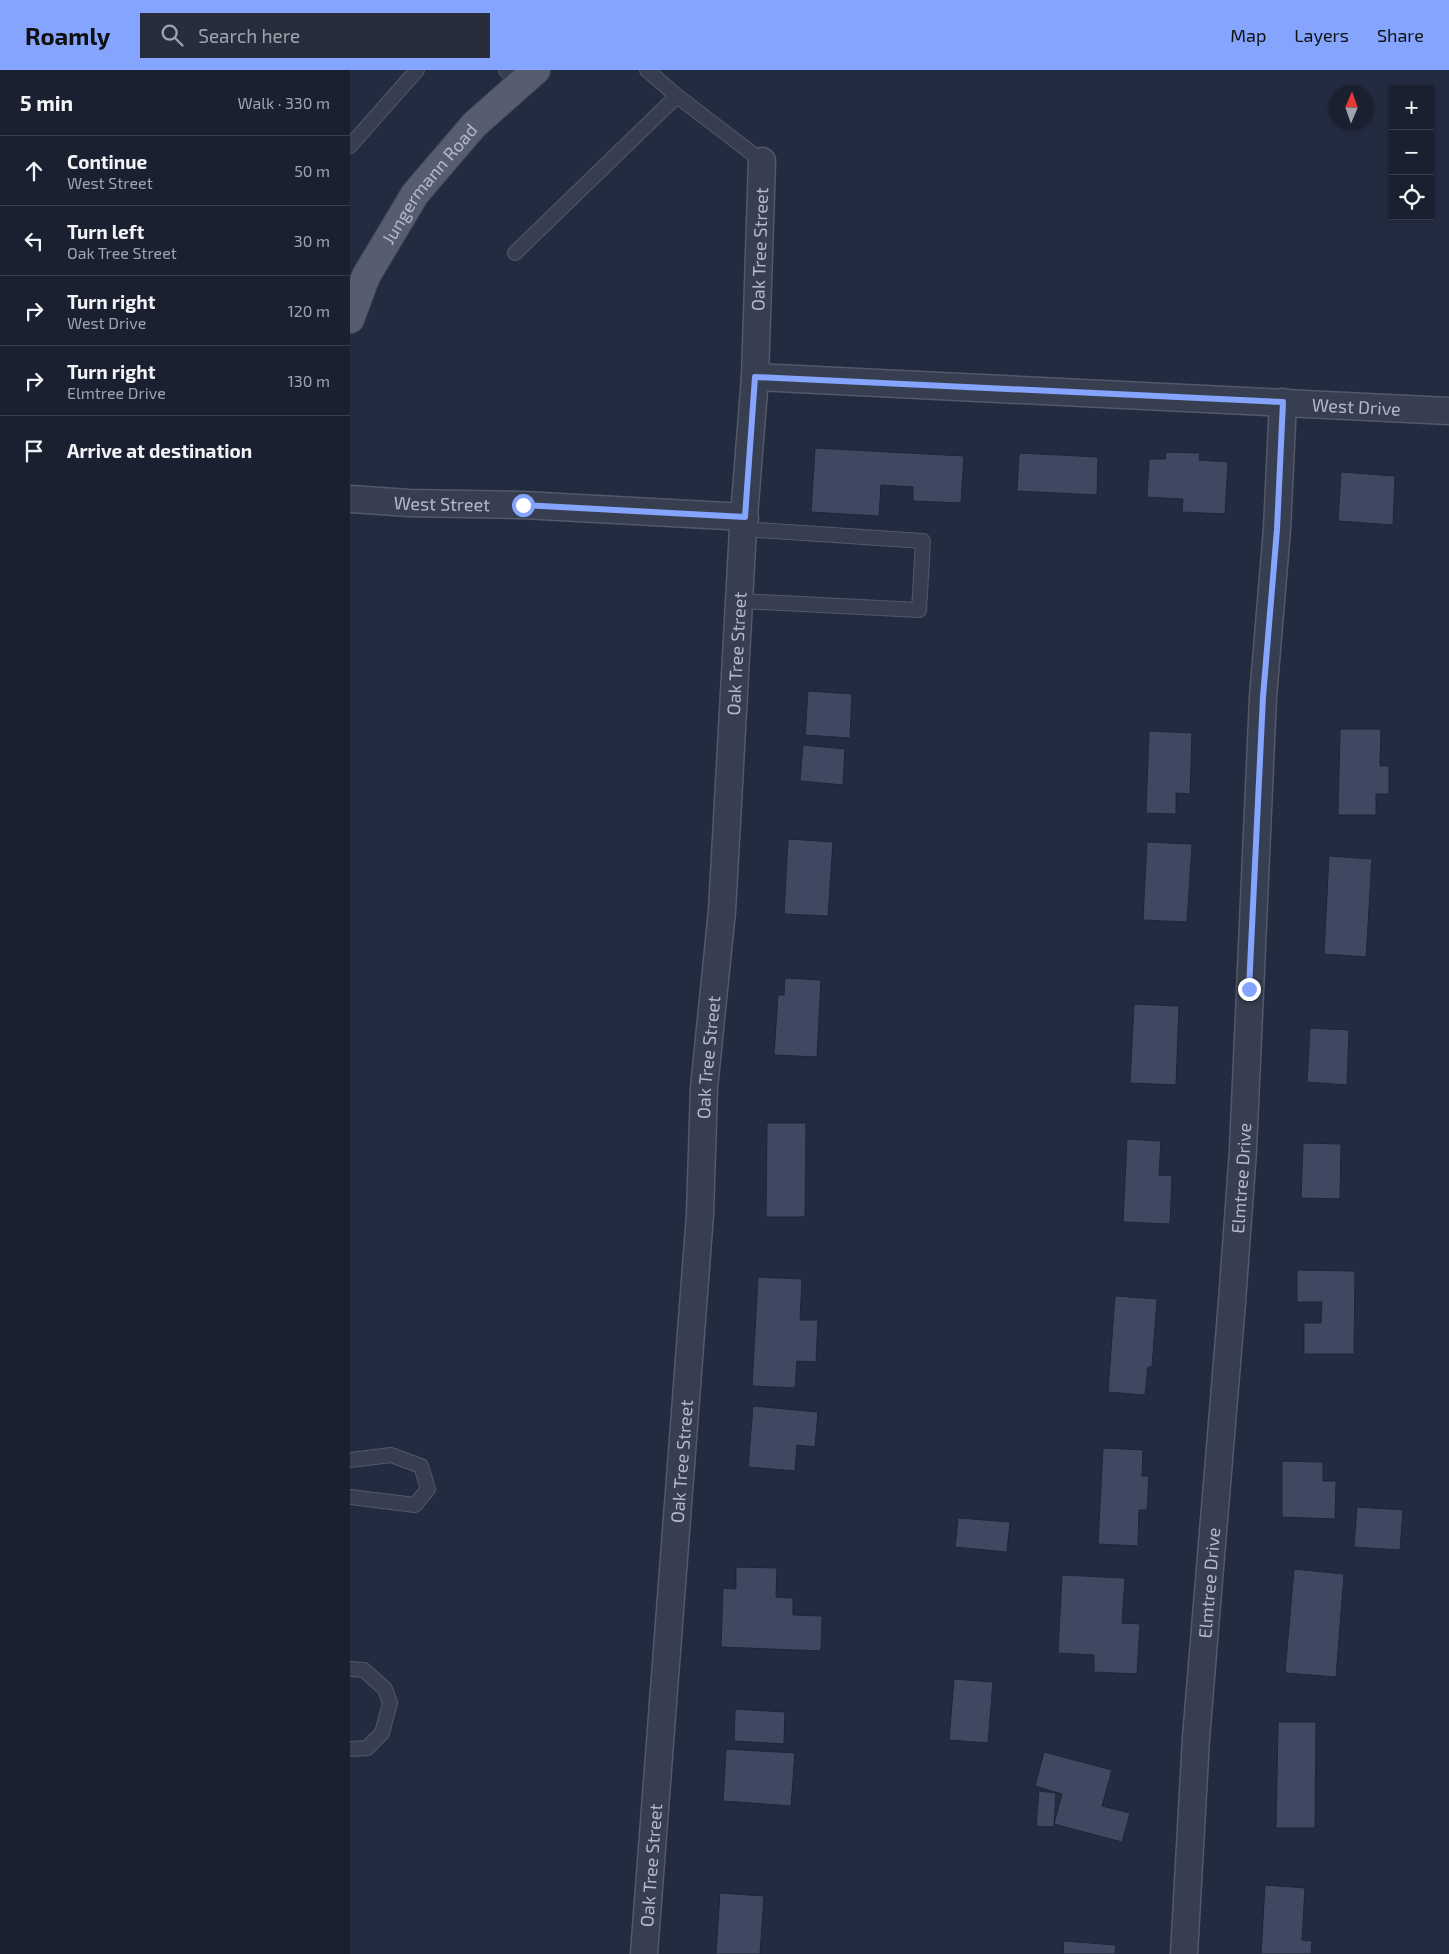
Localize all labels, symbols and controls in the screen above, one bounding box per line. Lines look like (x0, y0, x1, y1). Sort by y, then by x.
search box (140, 13, 490, 58)
text: Roamly (25, 21, 110, 50)
icon: search (158, 21, 186, 49)
text: Search here (198, 24, 300, 47)
text: Map (1230, 24, 1266, 46)
text: Layers (1294, 24, 1349, 46)
text: Share (1377, 24, 1424, 46)
north arrow (1329, 85, 1374, 130)
map controls (1389, 85, 1434, 220)
button: + (1389, 85, 1434, 130)
text: 5 min (20, 90, 73, 115)
text: Walk · 330 m (238, 93, 330, 112)
street label: Jungermann Road (377, 119, 482, 248)
button: − (1389, 130, 1434, 175)
text: Continue (67, 150, 147, 173)
icon: ahead (20, 157, 48, 185)
text: 50 m (294, 161, 330, 180)
text: West Street (67, 173, 153, 192)
button: locate (1389, 175, 1434, 220)
street label: Oak Tree Street (746, 187, 772, 311)
text: Turn left (67, 220, 144, 243)
icon: left (20, 227, 48, 255)
text: 30 m (294, 231, 330, 250)
text: Oak Tree Street (67, 243, 177, 262)
text: Turn right (67, 290, 155, 313)
icon: right (20, 297, 48, 325)
text: 120 m (287, 301, 330, 320)
text: West Drive (67, 313, 146, 332)
text: Turn right (67, 360, 155, 383)
icon: right (20, 367, 48, 395)
text: 130 m (288, 371, 330, 390)
text: Elmtree Drive (67, 383, 166, 402)
street label: West Drive (1311, 393, 1401, 420)
icon: arrive (20, 437, 48, 465)
text: Arrive at destination (67, 439, 252, 462)
street label: West Street (393, 491, 490, 515)
route start (512, 494, 535, 517)
street label: Oak Tree Street (722, 591, 751, 716)
route end (1238, 978, 1261, 1001)
street label: Oak Tree Street (692, 995, 724, 1119)
street label: Elmtree Drive (1226, 1122, 1255, 1234)
street label: Oak Tree Street (666, 1399, 697, 1524)
street label: Elmtree Drive (1193, 1527, 1224, 1639)
street label: Oak Tree Street (635, 1803, 666, 1928)

